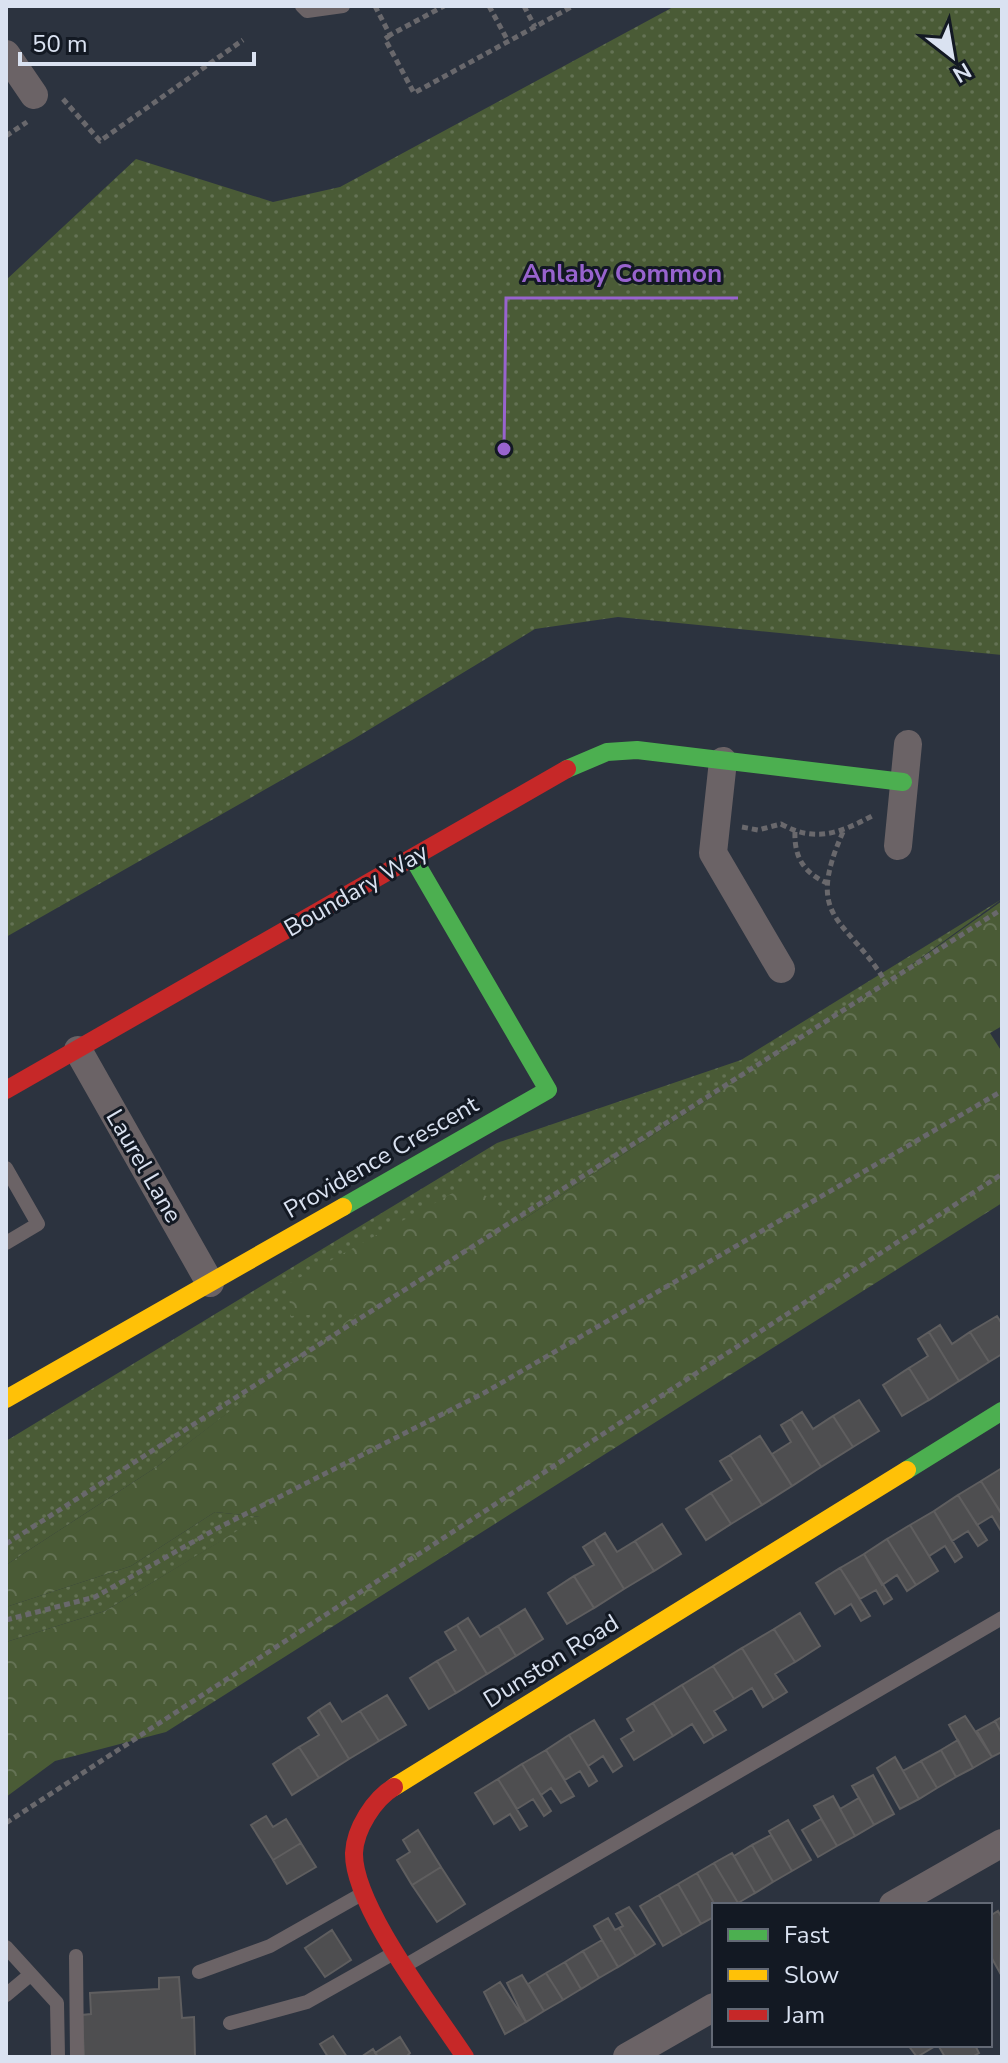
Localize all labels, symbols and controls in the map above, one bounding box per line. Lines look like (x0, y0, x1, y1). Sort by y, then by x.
scale bar (20, 16, 254, 66)
north arrow (912, 16, 992, 96)
text: 50 m (32, 28, 88, 60)
text: N (947, 55, 977, 89)
callout: Anlaby Common (506, 248, 738, 298)
text: Anlaby Common (522, 256, 722, 291)
street label: Boundary Way (278, 836, 434, 944)
street label: Providence Crescent (278, 1088, 484, 1226)
street label: Laurel Lane (99, 1104, 189, 1228)
street label: Dunston Road (477, 1607, 625, 1715)
legend (712, 1903, 992, 2047)
text: Fast (784, 1919, 830, 1951)
text: Slow (784, 1959, 839, 1991)
text: Jam (783, 1999, 825, 2031)

